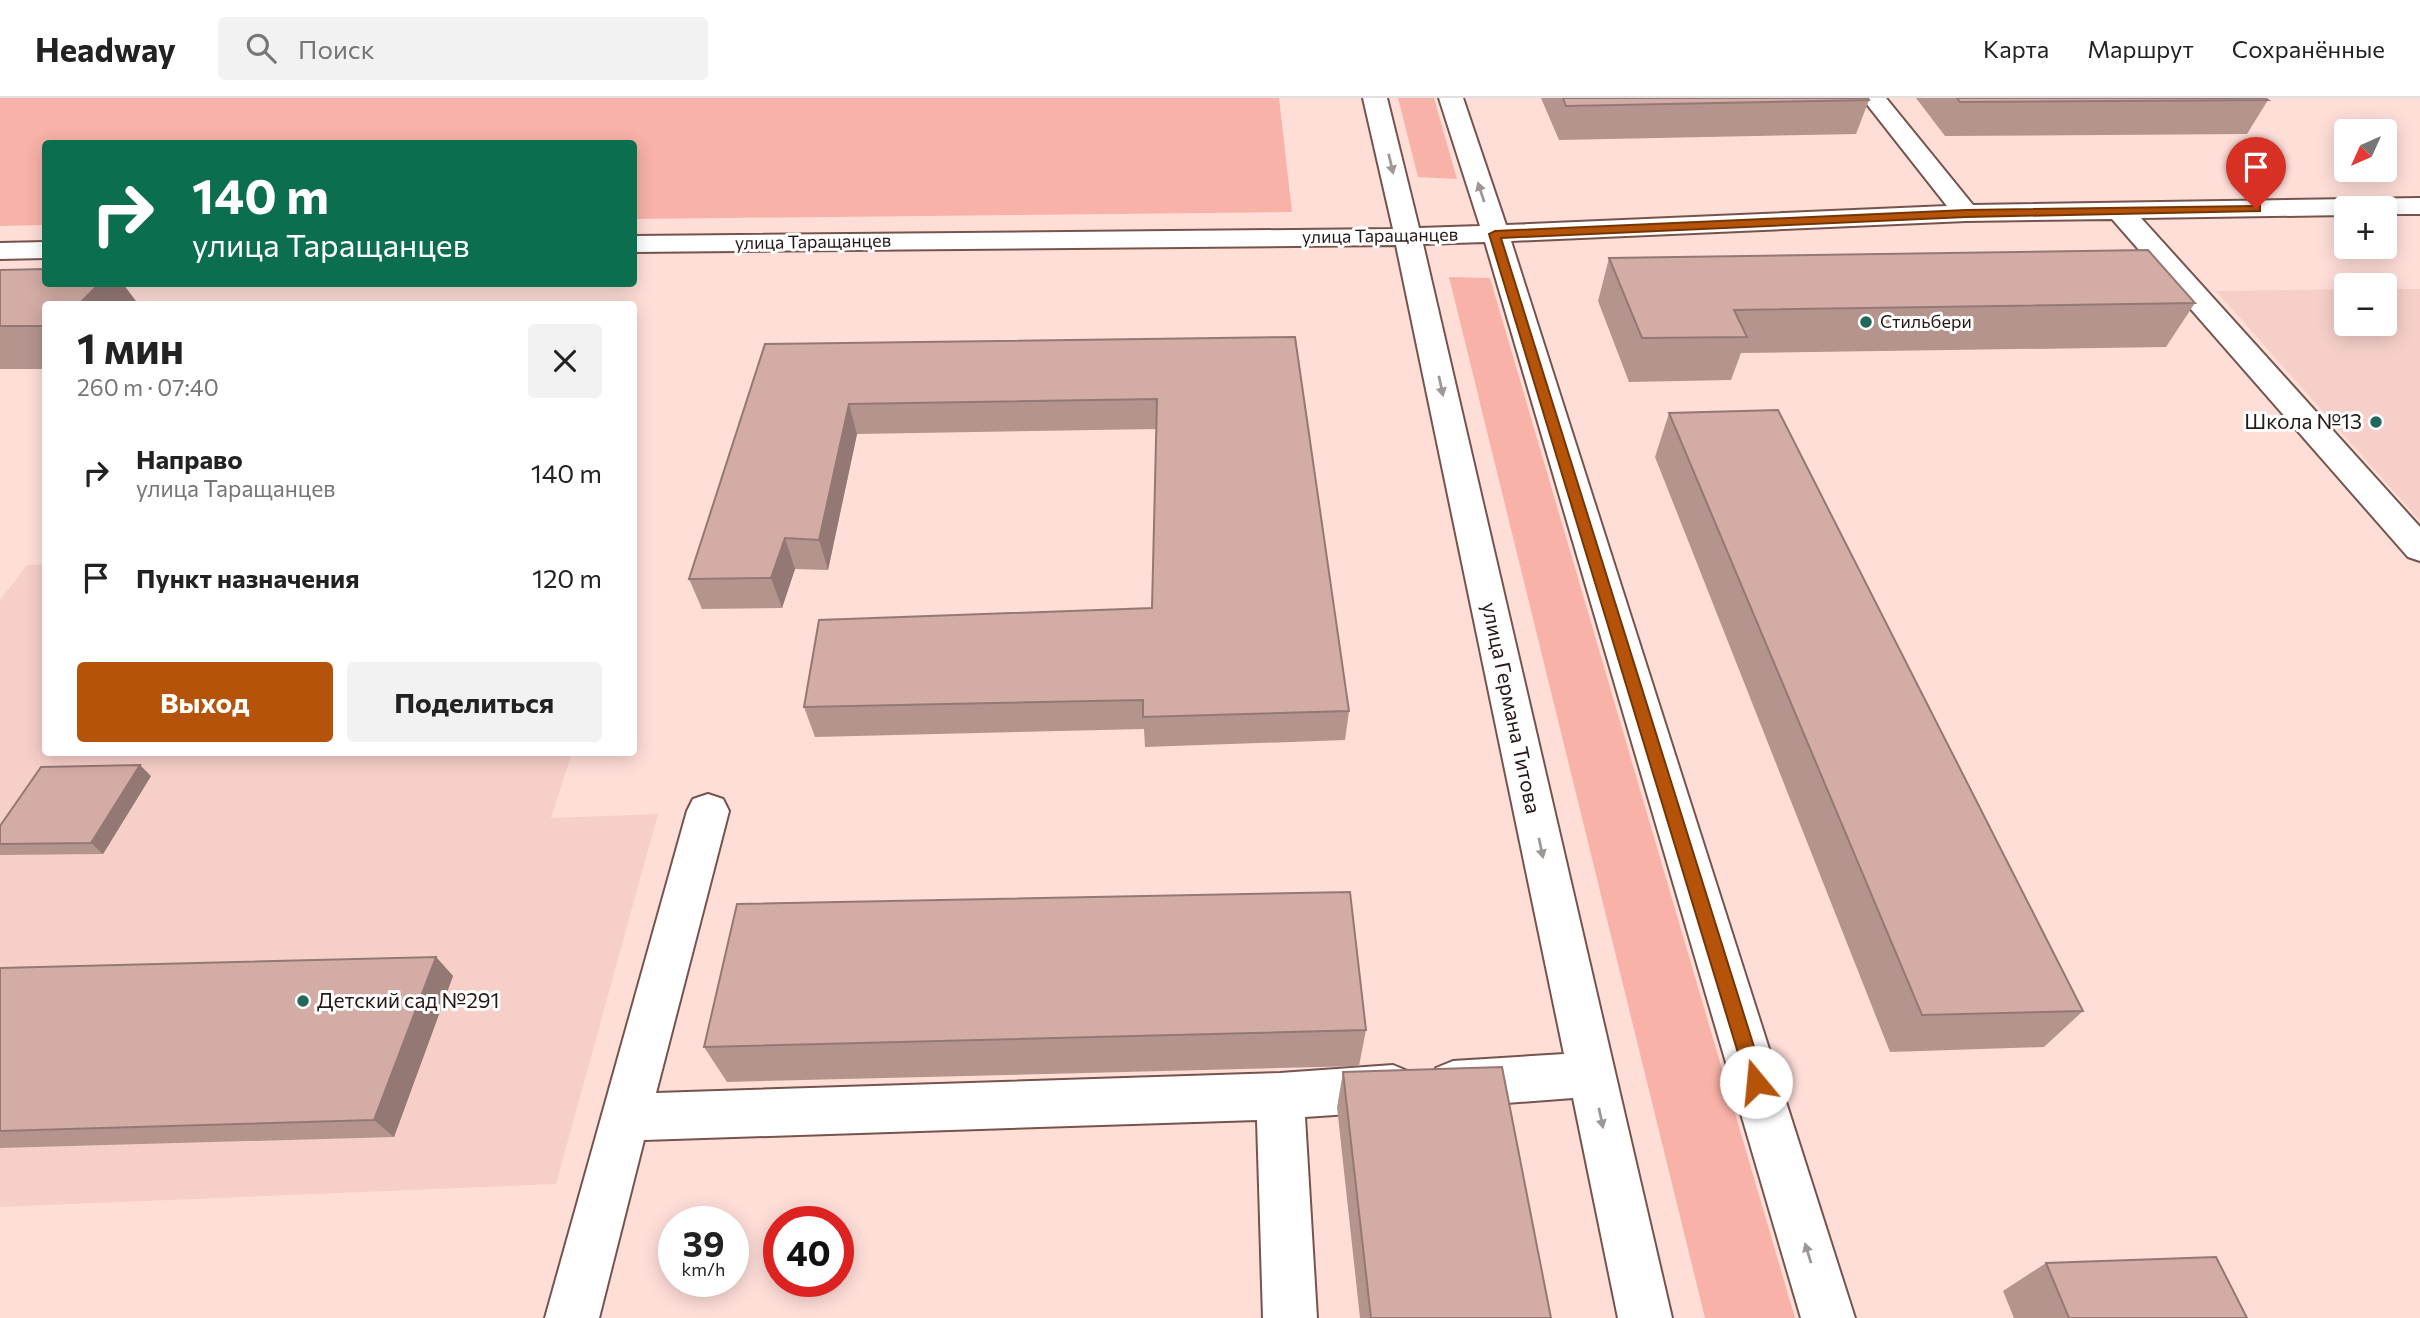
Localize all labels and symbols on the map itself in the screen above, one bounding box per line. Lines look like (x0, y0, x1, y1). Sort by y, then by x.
north arrow (2334, 119, 2398, 182)
pin (2226, 137, 2286, 209)
one-way arrow (1386, 153, 1397, 175)
one-way arrow (1475, 182, 1486, 203)
street label: улица Таращанцев (1302, 223, 1458, 247)
street label: улица Таращанцев (735, 229, 891, 253)
place label: Стильбери (1880, 310, 1972, 332)
marker: Стильбери (1858, 314, 1874, 330)
one-way arrow (1435, 375, 1446, 397)
place label: Школа №13 (2244, 408, 2362, 433)
marker: Школа №13 (2368, 414, 2384, 430)
street label: улица Германа Титова (1478, 600, 1547, 816)
one-way arrow (1536, 837, 1547, 859)
place label: Детский сад №291 (317, 987, 500, 1012)
marker: Детский сад №291 (295, 993, 311, 1009)
position arrow (1719, 1045, 1793, 1119)
one-way arrow (1595, 1107, 1606, 1129)
speed limit sign: 40 (763, 1206, 854, 1297)
one-way arrow (1802, 1242, 1812, 1263)

